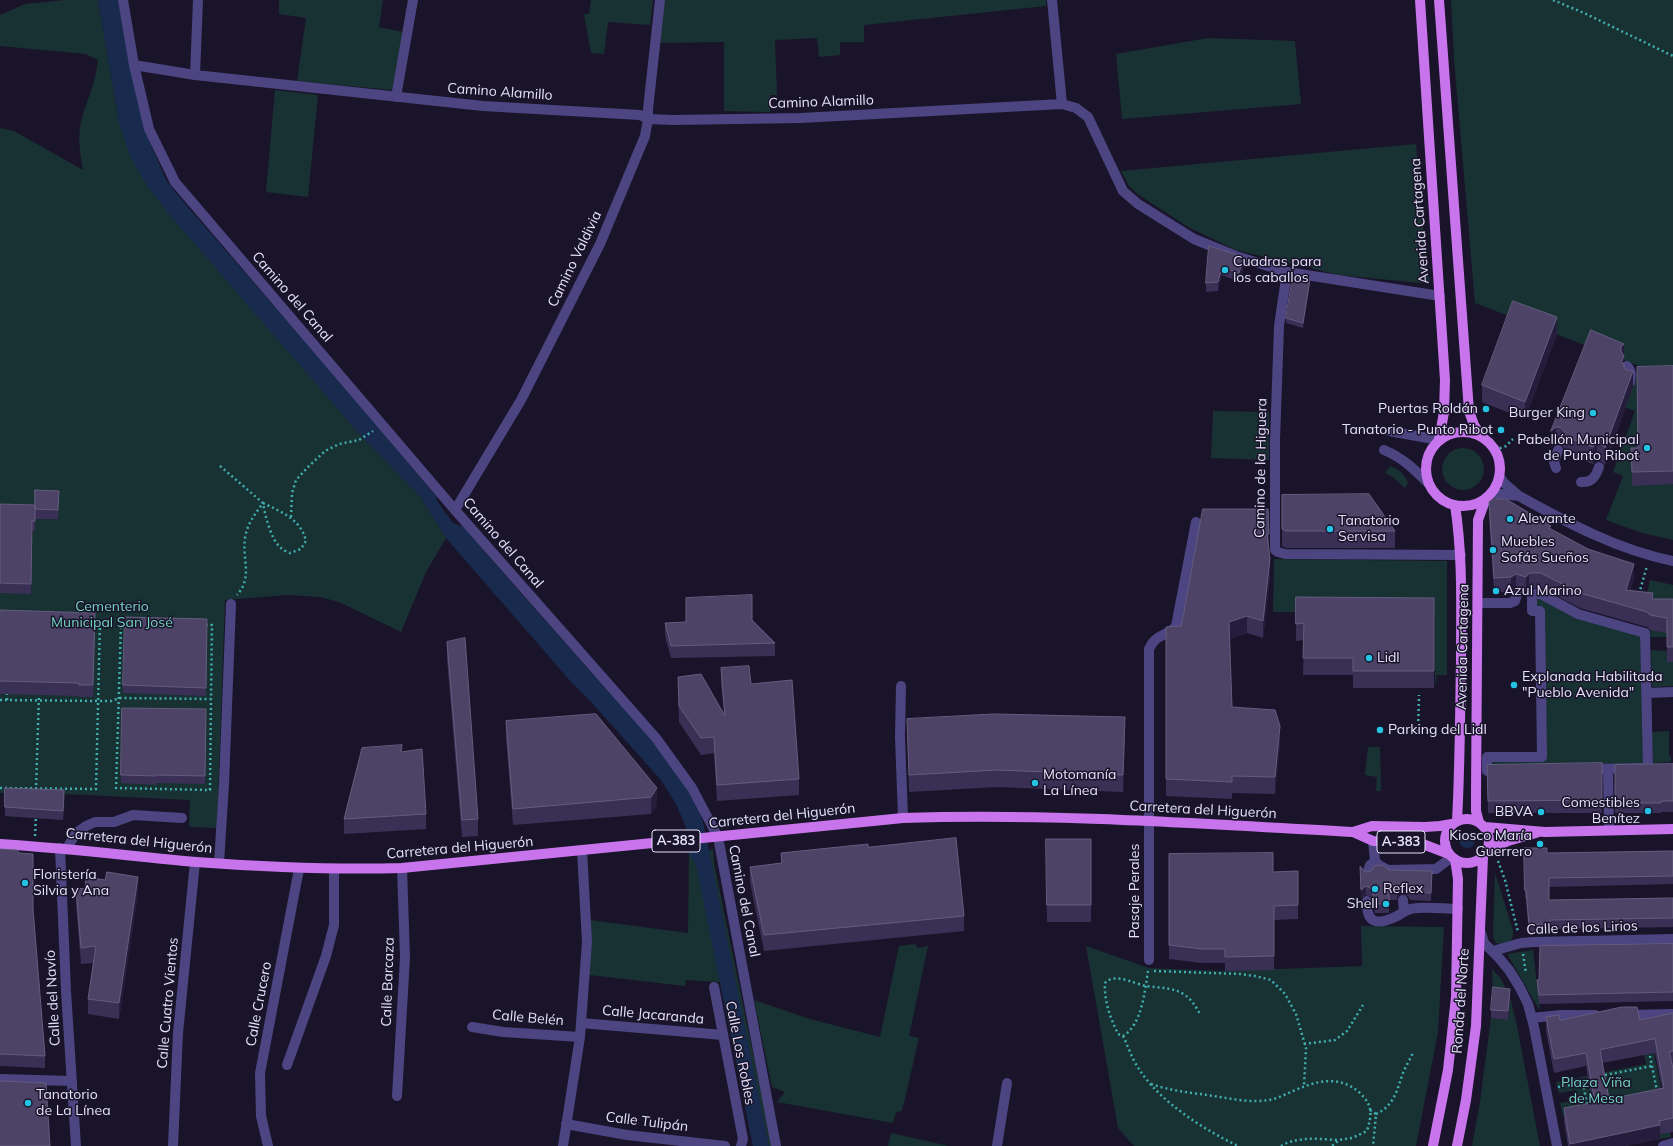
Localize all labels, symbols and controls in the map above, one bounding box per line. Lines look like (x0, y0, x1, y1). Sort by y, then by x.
street label: Camino Alamillo (447, 80, 553, 104)
street label: Camino Alamillo (768, 92, 874, 112)
street label: Avenida Cartagena (1407, 158, 1433, 284)
street label: Camino Valdivia (544, 208, 606, 310)
street label: Camino del Canal (248, 249, 336, 345)
place label: Cuadras para los caballos (1233, 254, 1322, 286)
marker: Cuadras para los caballos (1220, 265, 1230, 275)
street label: Camino de la Higuera (1251, 398, 1271, 538)
place label: Puertas Roldán (1378, 401, 1478, 417)
marker: Puertas Roldán (1481, 404, 1491, 414)
place label: Burger King (1509, 405, 1585, 421)
marker: Burger King (1588, 408, 1598, 418)
place label: Tanatorio - Punto Ribot (1342, 422, 1493, 438)
marker: Tanatorio - Punto Ribot (1496, 425, 1506, 435)
place label: Pabellón Municipal de Punto Ribot (1517, 432, 1639, 464)
marker: Pabellón Municipal de Punto Ribot (1642, 443, 1652, 453)
street label: Camino del Canal (459, 495, 547, 591)
place label: Alevante (1518, 511, 1575, 527)
place label: Tanatorio Servisa (1338, 513, 1400, 546)
marker: Alevante (1505, 514, 1515, 524)
marker: Tanatorio Servisa (1325, 524, 1335, 534)
place label: Muebles Sofás Sueños (1501, 534, 1589, 566)
marker: Muebles Sofás Sueños (1488, 545, 1498, 555)
place label: Azul Marino (1504, 583, 1582, 599)
street label: Avenida Cartagena (1454, 584, 1472, 710)
marker: Azul Marino (1491, 586, 1501, 596)
park label: Cementerio Municipal San José (51, 599, 173, 632)
place label: Lidl (1377, 650, 1400, 666)
marker: Lidl (1364, 653, 1374, 663)
place label: Explanada Habilitada "Pueblo Avenida" (1522, 669, 1663, 702)
marker: Explanada Habilitada "Pueblo Avenida" (1509, 680, 1519, 690)
place label: Parking del Lidl (1388, 722, 1487, 738)
marker: Parking del Lidl (1375, 725, 1385, 735)
place label: Motomanía La Línea (1043, 767, 1116, 800)
marker: Motomanía La Línea (1030, 778, 1040, 788)
place label: Comestibles Benítez (1562, 795, 1640, 828)
street label: Carretera del Higuerón (1129, 798, 1277, 822)
street label: Carretera del Higuerón (708, 800, 856, 832)
place label: BBVA (1495, 804, 1533, 820)
marker: Comestibles Benítez (1643, 806, 1653, 816)
marker: BBVA (1536, 807, 1546, 817)
street label: Carretera del Higuerón (65, 825, 213, 857)
place label: Kiosco María Guerrero (1449, 828, 1532, 860)
road number: A-383 (652, 830, 700, 852)
road number: A-383 (1377, 831, 1425, 853)
street label: Carretera del Higuerón (386, 833, 534, 863)
marker: Kiosco María Guerrero (1535, 839, 1545, 849)
street label: Camino del Canal (725, 843, 763, 959)
street label: Pasaje Perales (1127, 844, 1143, 938)
place label: Floristería Silvia y Ana (33, 867, 109, 900)
marker: Floristería Silvia y Ana (20, 878, 30, 888)
place label: Reflex (1383, 881, 1423, 897)
marker: Reflex (1370, 884, 1380, 894)
place label: Shell (1347, 896, 1378, 912)
marker: Shell (1381, 899, 1391, 909)
street label: Calle de los Lirios (1526, 918, 1638, 938)
street label: Calle Cuatro Vientos (154, 937, 182, 1069)
street label: Calle Barcaza (378, 937, 398, 1027)
street label: Ronda del Norte (1449, 948, 1473, 1054)
street label: Calle del Navío (42, 950, 64, 1046)
street label: Calle Crucero (243, 960, 275, 1048)
street label: Calle Los Robles (722, 1000, 758, 1106)
street label: Calle Jacaranda (601, 1002, 705, 1028)
street label: Calle Belén (491, 1006, 565, 1030)
park label: Plaza Viña de Mesa (1561, 1075, 1631, 1108)
place label: Tanatorio de La Línea (36, 1087, 111, 1120)
marker: Tanatorio de La Línea (23, 1098, 33, 1108)
street label: Calle Tulipán (605, 1109, 689, 1135)

